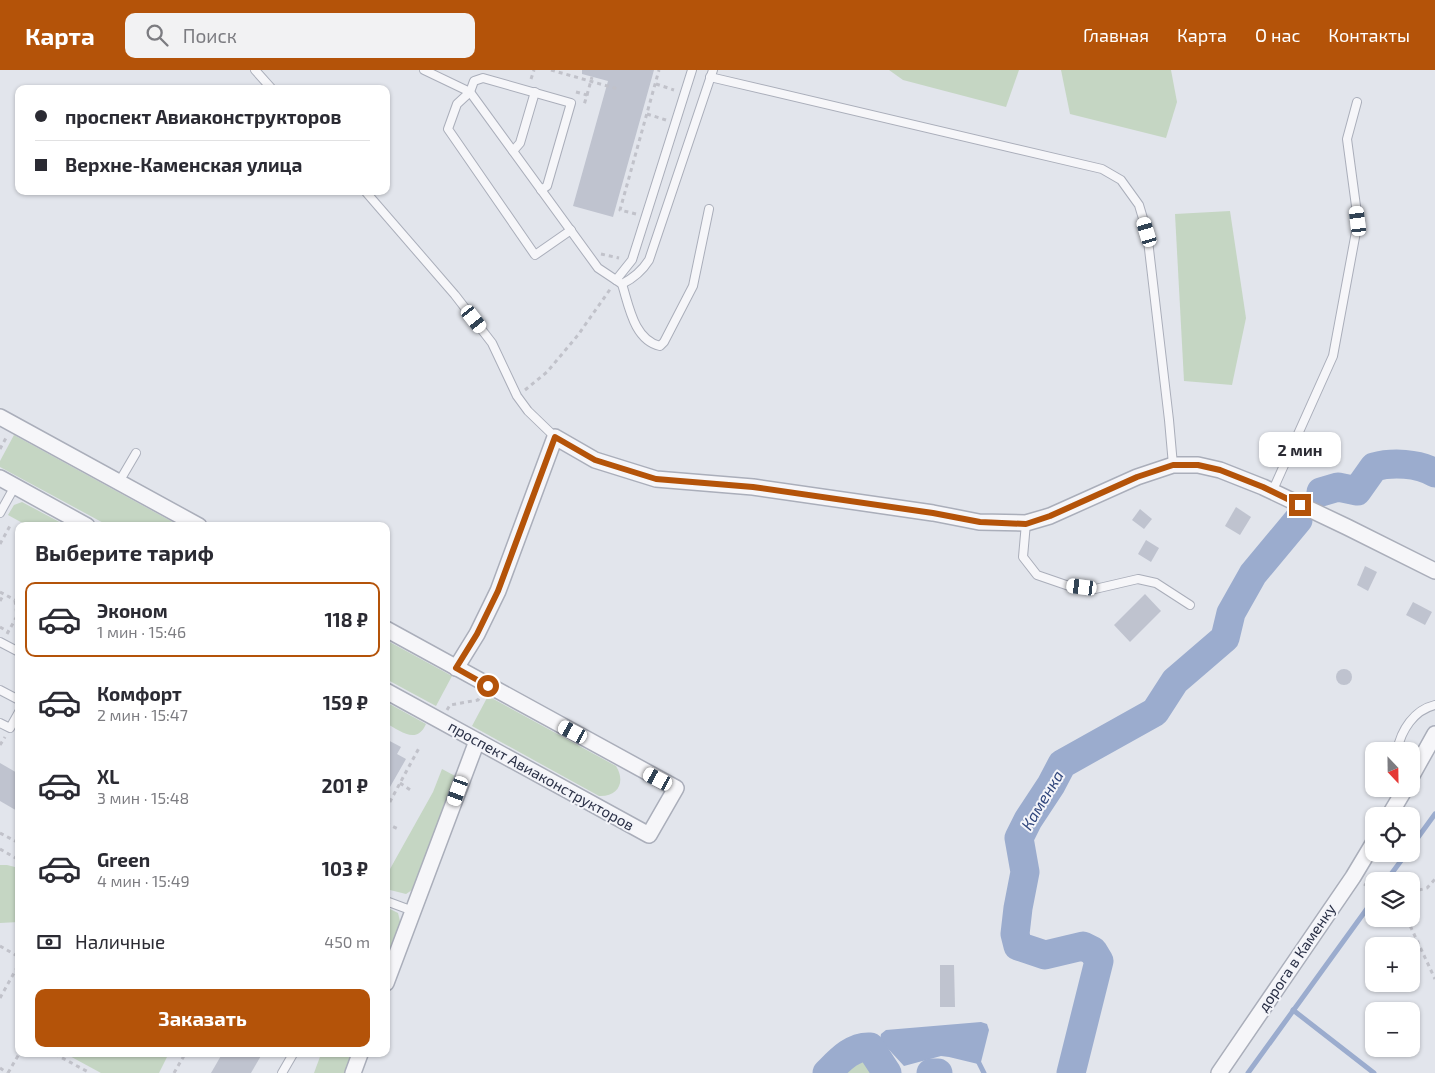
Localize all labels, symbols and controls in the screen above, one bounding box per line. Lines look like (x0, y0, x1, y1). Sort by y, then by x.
search box (125, 13, 475, 58)
text: Карта (25, 21, 95, 50)
icon: search (143, 21, 171, 49)
text: Поиск (183, 24, 237, 47)
text: Главная (1083, 24, 1149, 46)
text: Карта (1177, 24, 1227, 46)
text: О нас (1255, 24, 1300, 46)
text: Контакты (1328, 24, 1410, 46)
text: проспект Авиаконструкторов (65, 105, 341, 128)
text: Верхне-Каменская улица (65, 153, 302, 176)
car (1348, 205, 1367, 237)
car (1135, 215, 1158, 249)
car (458, 303, 489, 335)
callout: 2 мин (1259, 432, 1341, 468)
text: 2 мин (1278, 440, 1322, 459)
route end (1289, 494, 1311, 516)
text: Выберите тариф (35, 539, 214, 565)
car (1066, 578, 1097, 596)
icon: car (37, 597, 82, 642)
text: Эконом (97, 599, 168, 622)
text: 118 ₽ (324, 608, 368, 631)
text: 1 мин · 15:46 (97, 622, 186, 641)
route start (477, 675, 499, 697)
icon: car (37, 680, 82, 725)
text: Комфорт (97, 682, 182, 705)
text: 159 ₽ (323, 691, 368, 714)
text: 2 мин · 15:47 (97, 705, 188, 724)
street label: проспект Авиаконструкторов (445, 716, 638, 835)
car (556, 718, 589, 746)
north arrow (1365, 742, 1420, 798)
map controls (1365, 742, 1420, 1057)
icon: car (37, 763, 82, 808)
text: XL (97, 765, 119, 788)
car (641, 765, 674, 793)
water label: Каменка (1016, 767, 1067, 833)
text: 201 ₽ (321, 774, 368, 797)
car (445, 774, 470, 808)
text: 3 мин · 15:48 (97, 788, 189, 807)
button: locate (1365, 807, 1420, 862)
icon: car (37, 846, 82, 891)
text: Green (97, 848, 150, 871)
text: 103 ₽ (322, 857, 368, 880)
text: 4 мин · 15:49 (97, 871, 190, 890)
button: layers (1365, 872, 1420, 927)
street label: дорога в Каменку (1253, 900, 1340, 1015)
icon: cash (35, 928, 63, 956)
text: Наличные (75, 930, 165, 953)
text: 450 m (324, 932, 370, 951)
button: + (1365, 937, 1420, 992)
button: Заказать (35, 989, 370, 1047)
button: − (1365, 1002, 1420, 1057)

